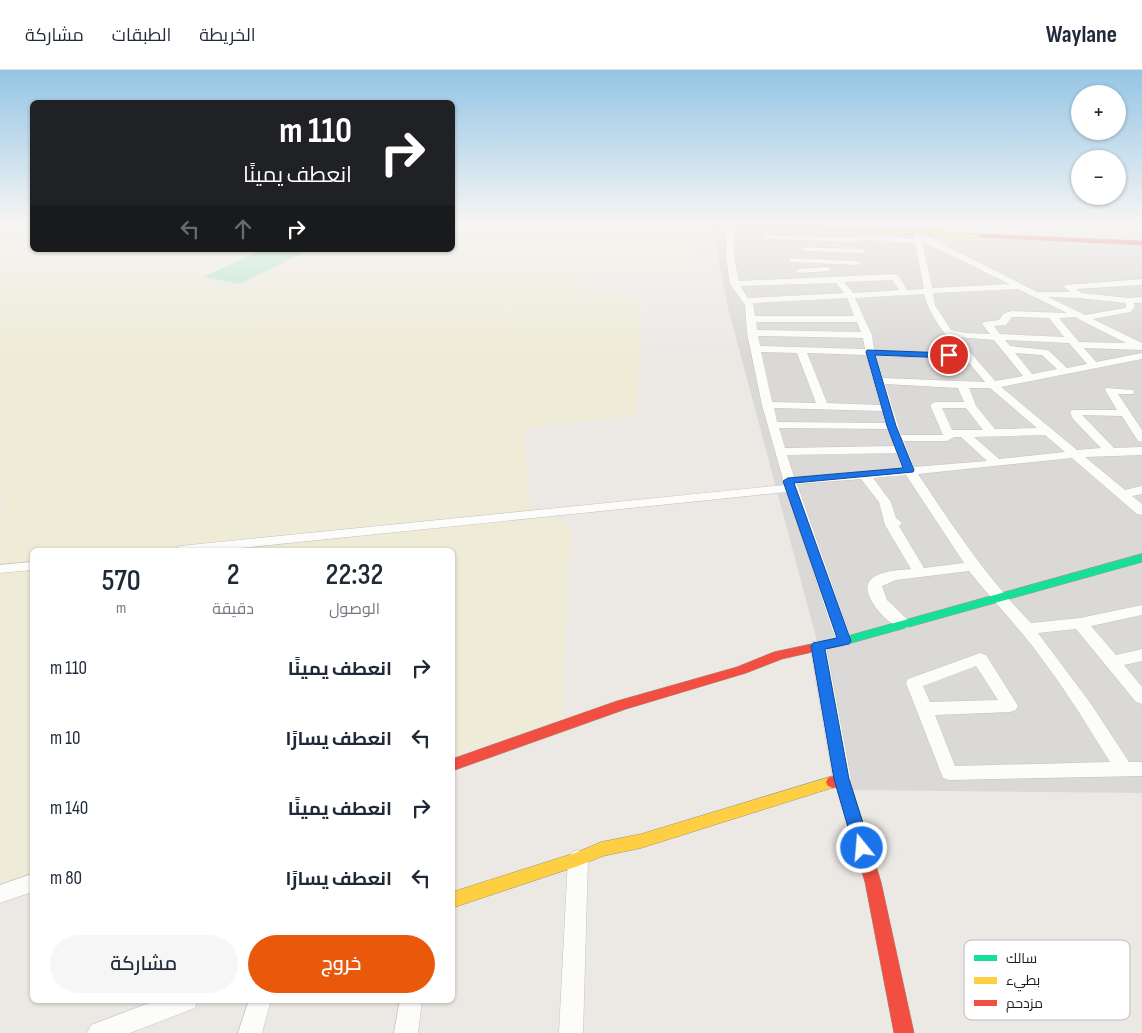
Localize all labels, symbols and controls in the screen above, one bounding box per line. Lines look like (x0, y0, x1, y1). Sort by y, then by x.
text: Waylane (1046, 20, 1117, 49)
text: مشاركة (25, 25, 84, 46)
text: الطبقات (112, 25, 171, 46)
text: الخريطة (199, 25, 256, 46)
map controls (1071, 85, 1126, 205)
button: + (1071, 85, 1126, 140)
text: 110 m (279, 110, 352, 153)
icon: right (370, 120, 435, 185)
button: − (1071, 150, 1126, 205)
text: انعطف يمينًا (243, 162, 352, 189)
icon: left (176, 215, 204, 243)
icon: ahead (229, 215, 257, 243)
icon: right (282, 215, 310, 243)
pin (928, 334, 970, 376)
icon: arrive (935, 341, 963, 369)
text: 2 (227, 557, 240, 593)
text: 22:32 (326, 557, 383, 593)
text: 570 (102, 563, 141, 599)
text: m (116, 599, 126, 618)
text: دقيقة (212, 600, 254, 619)
text: الوصول (329, 600, 380, 619)
icon: right (407, 654, 435, 682)
text: 110 m (50, 657, 87, 680)
text: انعطف يمينًا (288, 658, 392, 681)
icon: left (407, 724, 435, 752)
text: 10 m (50, 727, 80, 750)
text: انعطف يسارًا (285, 728, 392, 751)
icon: right (407, 794, 435, 822)
text: 140 m (50, 797, 88, 820)
text: انعطف يمينًا (288, 798, 392, 821)
position arrow (835, 821, 887, 873)
icon: left (407, 864, 435, 892)
text: 80 m (50, 867, 82, 890)
text: انعطف يسارًا (285, 868, 392, 891)
button: مشاركة (50, 935, 238, 993)
button: خروج (248, 935, 435, 993)
legend (964, 940, 1130, 1020)
text: سالك (1006, 950, 1037, 967)
text: بطيء (1006, 972, 1040, 992)
text: مزدحم (1006, 995, 1043, 1013)

